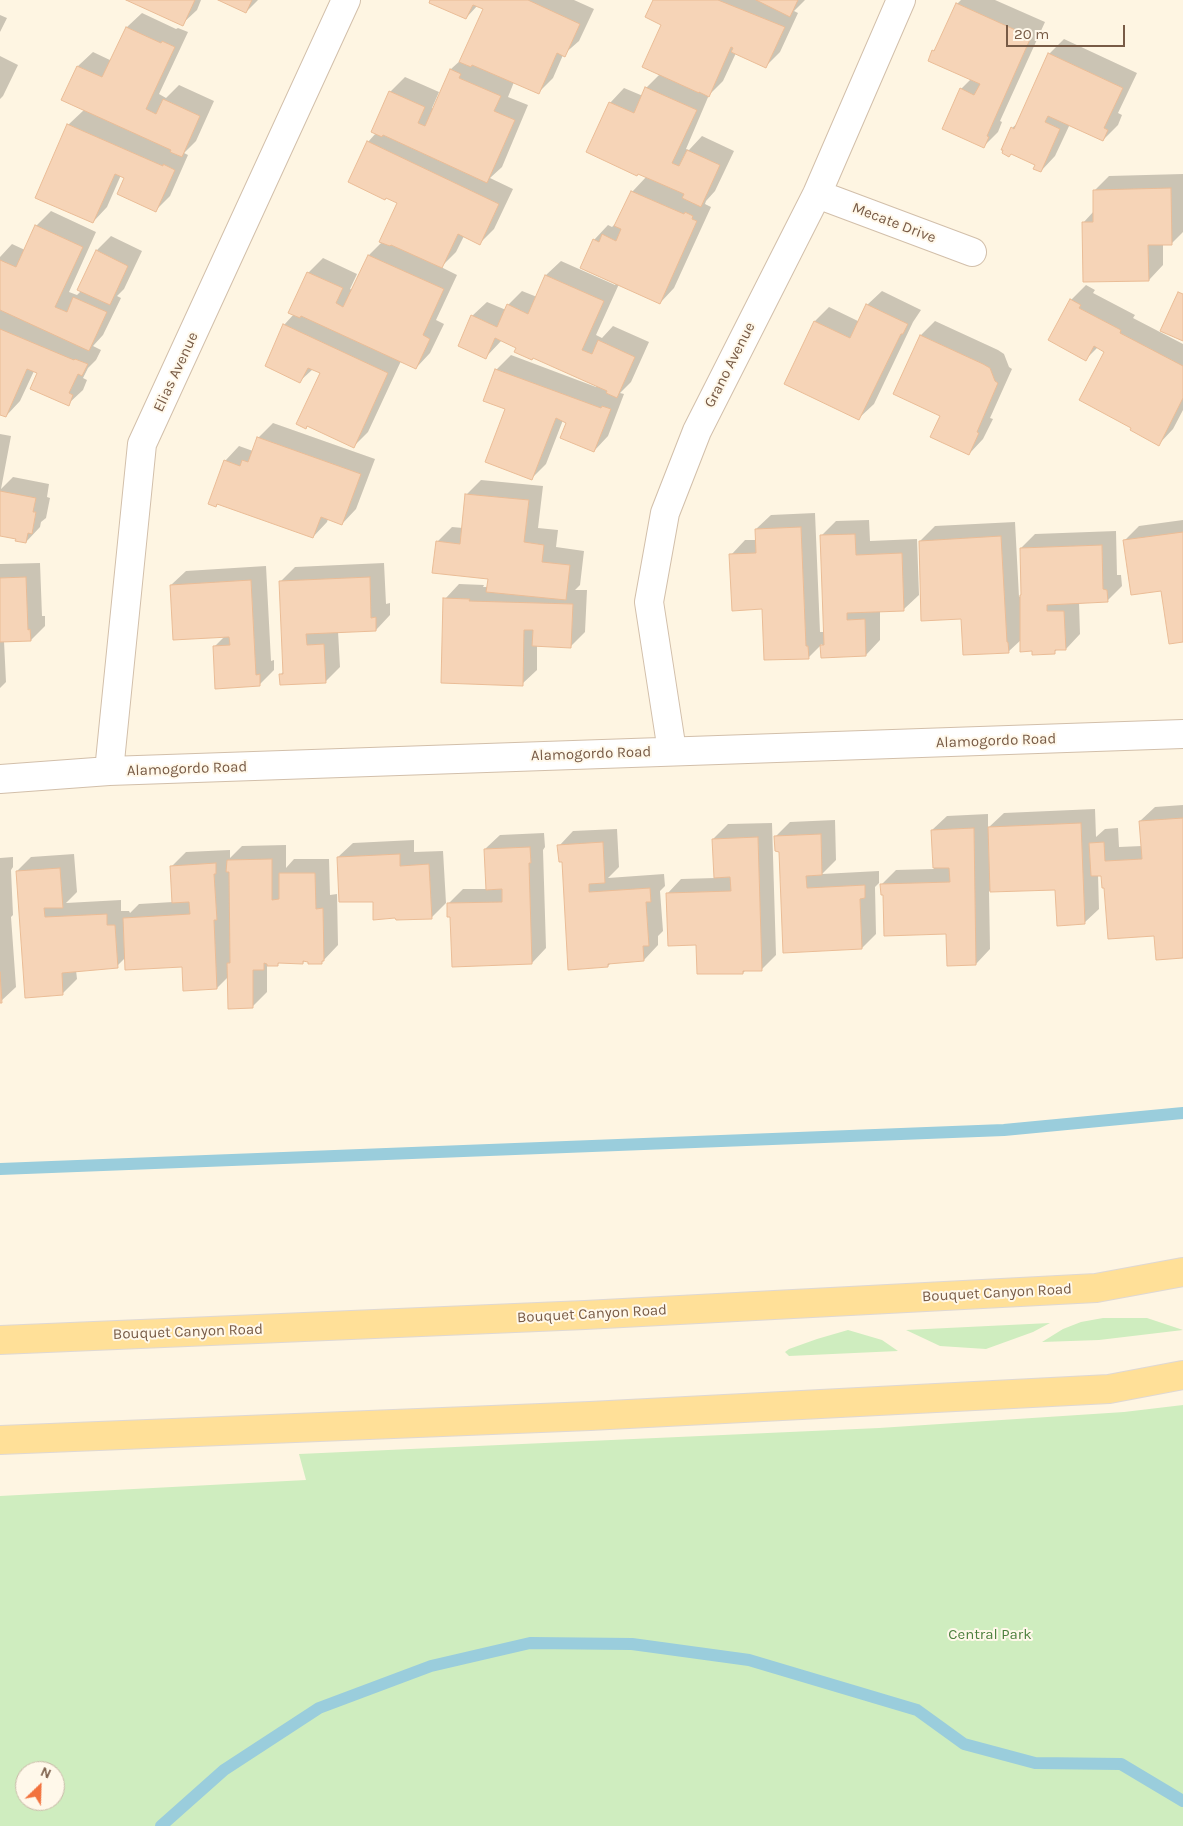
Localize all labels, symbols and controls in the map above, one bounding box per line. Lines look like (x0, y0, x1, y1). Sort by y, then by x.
scale bar (1008, 15, 1127, 47)
text: 20 m (1014, 25, 1049, 43)
street label: Mecate Drive (850, 199, 938, 247)
street label: Grano Avenue (701, 319, 759, 411)
street label: Elias Avenue (150, 329, 202, 415)
street label: Alamogordo Road (935, 730, 1057, 752)
street label: Alamogordo Road (530, 743, 652, 765)
street label: Alamogordo Road (126, 758, 248, 780)
street label: Bouquet Canyon Road (922, 1280, 1072, 1306)
street label: Bouquet Canyon Road (517, 1301, 667, 1327)
street label: Bouquet Canyon Road (113, 1320, 263, 1344)
park label: Central Park (948, 1626, 1032, 1644)
north arrow (15, 1761, 65, 1811)
text: N (38, 1763, 54, 1783)

